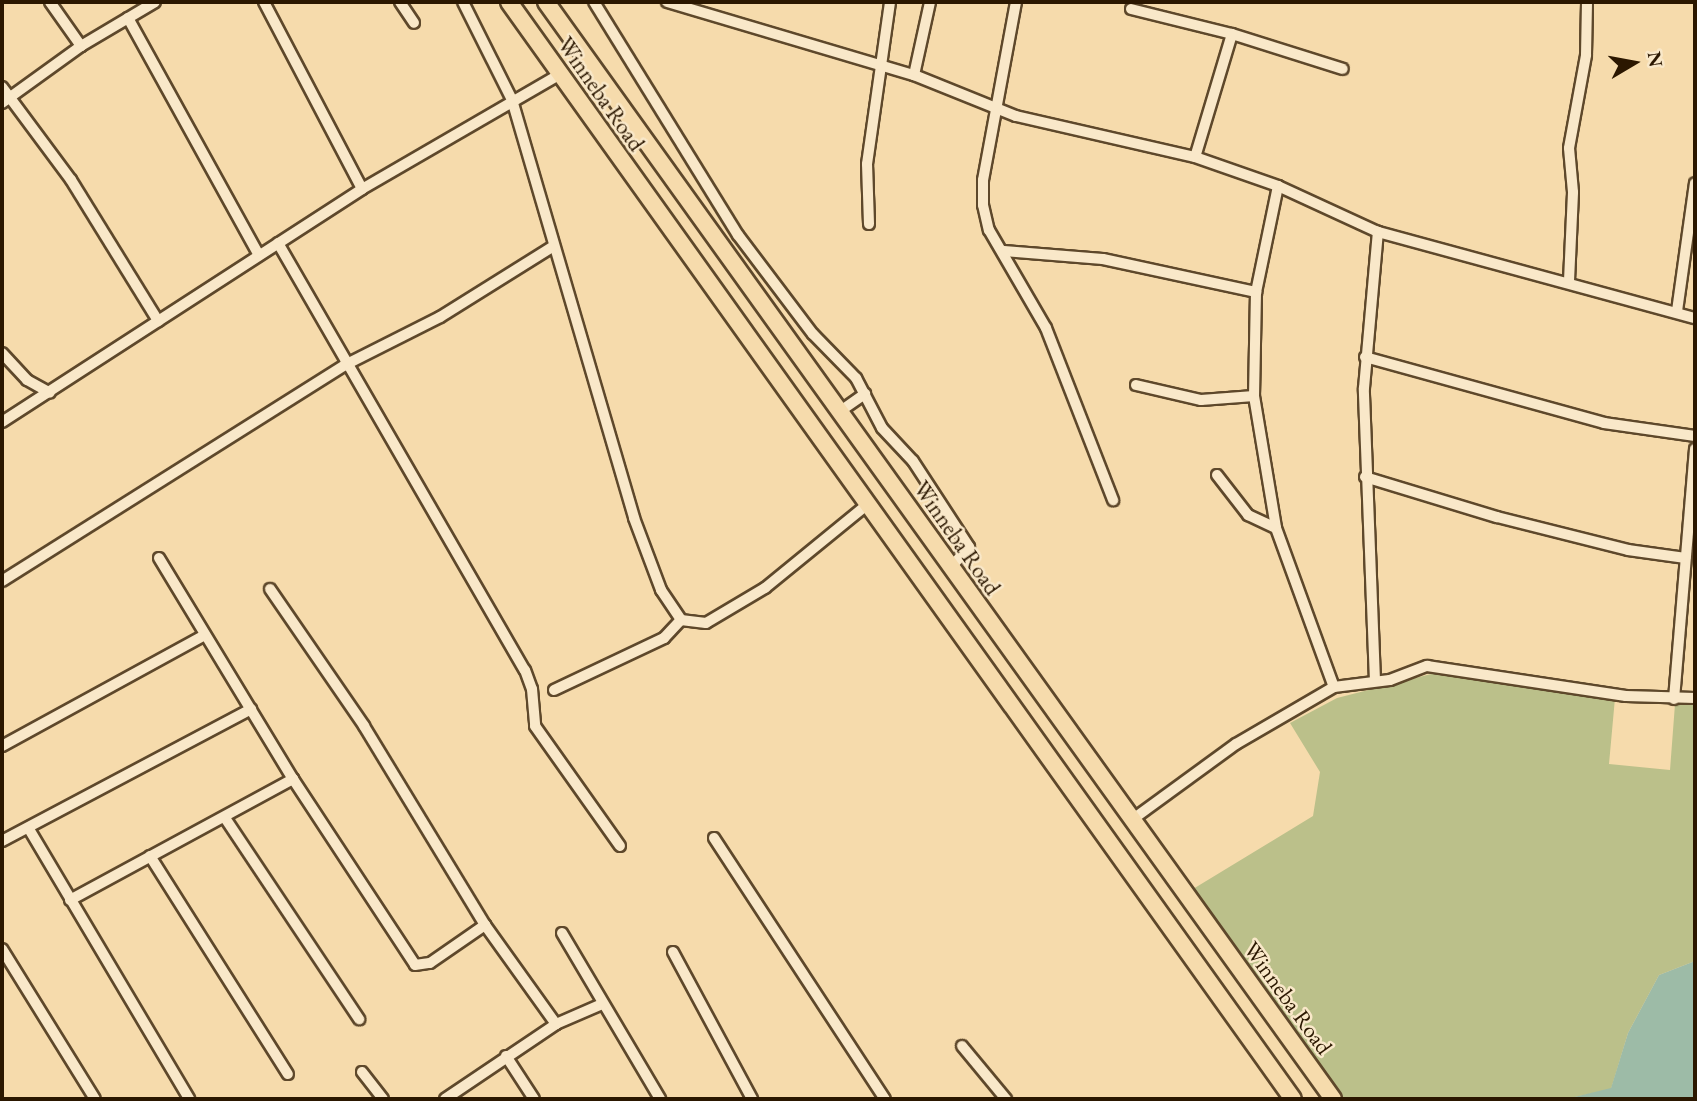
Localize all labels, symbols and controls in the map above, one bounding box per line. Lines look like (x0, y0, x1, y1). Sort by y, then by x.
north arrow (1599, 28, 1669, 98)
street label: Winneba Road (552, 32, 650, 156)
text: N (1642, 50, 1669, 69)
street label: Winneba Road (908, 476, 1006, 600)
street label: Winneba Road (1238, 936, 1338, 1060)

